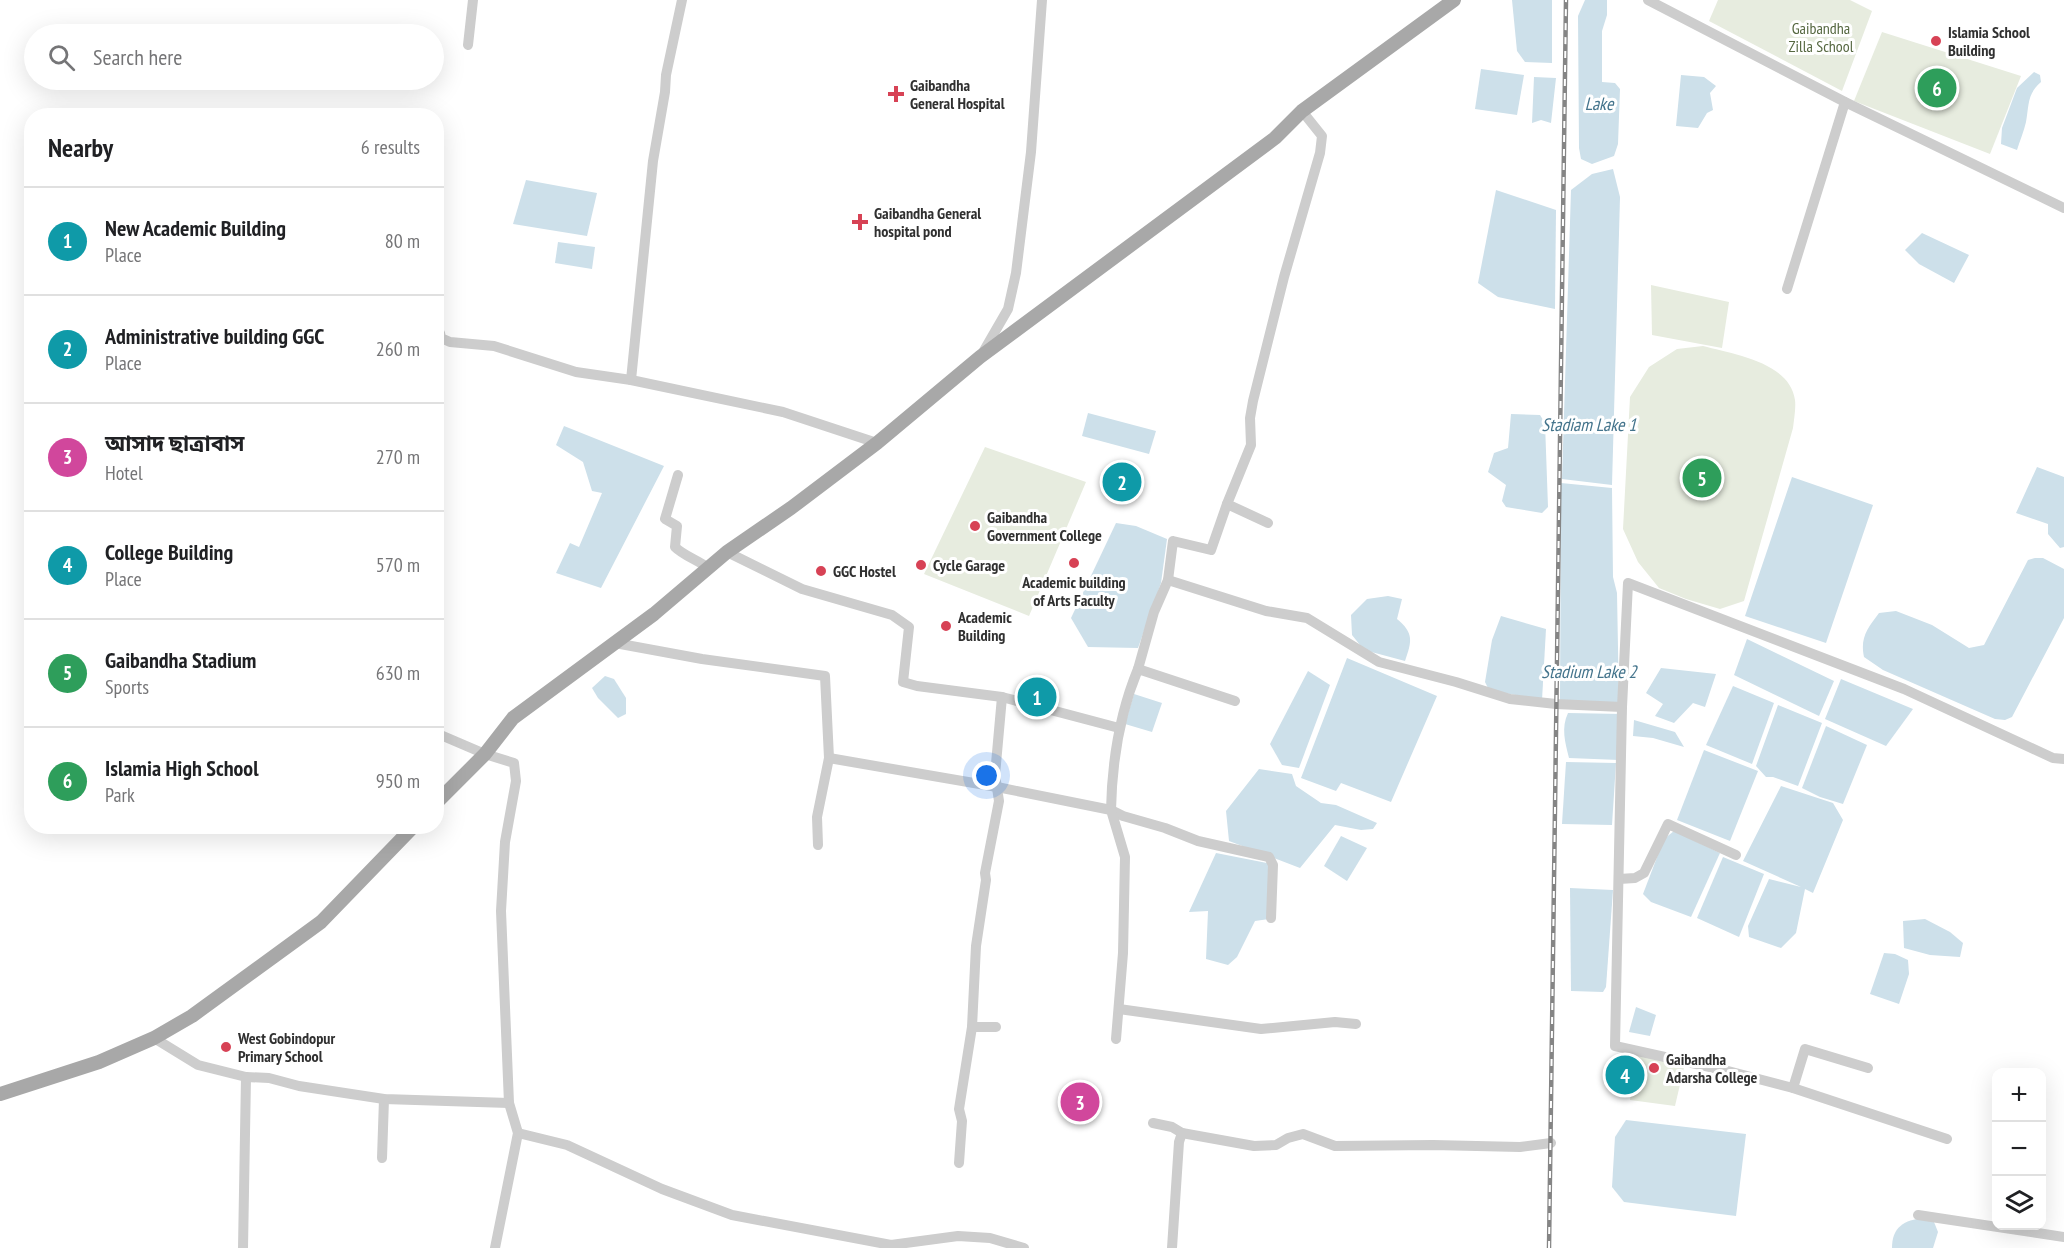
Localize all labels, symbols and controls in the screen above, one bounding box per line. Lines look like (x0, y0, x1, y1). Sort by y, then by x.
park label: Gaibandha Zilla School (1789, 18, 1854, 56)
place label: Islamia School Building (1948, 22, 2030, 60)
search box (24, 24, 444, 90)
marker: Islamia School Building (1929, 34, 1943, 48)
icon: search (45, 41, 78, 74)
text: Search here (93, 43, 182, 71)
pin: 6 (1918, 66, 1956, 110)
place label: Gaibandha General Hospital (910, 75, 1005, 113)
marker: Gaibandha General Hospital (887, 85, 905, 103)
water label: Lake (1585, 92, 1615, 115)
text: Nearby (48, 131, 113, 164)
text: 6 results (361, 134, 420, 160)
place label: Gaibandha General hospital pond (874, 203, 981, 241)
marker: Gaibandha General hospital pond (851, 213, 869, 231)
text: New Academic Building (105, 214, 286, 242)
text: 1 (63, 228, 72, 254)
text: 80 m (385, 228, 420, 254)
text: Place (105, 242, 142, 268)
text: Administrative building GGC (105, 322, 324, 350)
text: 2 (63, 336, 72, 362)
text: 260 m (376, 336, 420, 362)
text: Place (105, 350, 142, 376)
water label: Stadiam Lake 1 (1542, 413, 1637, 436)
text: আসাদ ছাত্রাবাস (105, 429, 244, 457)
text: 3 (63, 444, 72, 470)
text: 270 m (376, 444, 420, 470)
pin: 5 (1682, 456, 1722, 500)
text: Hotel (105, 460, 143, 486)
pin: 2 (1102, 460, 1142, 504)
place label: Gaibandha Government College (987, 507, 1102, 545)
marker: Gaibandha Government College (968, 519, 982, 533)
text: College Building (105, 538, 233, 566)
text: 4 (63, 552, 72, 578)
text: 570 m (376, 552, 420, 578)
place label: Cycle Garage (933, 555, 1005, 575)
marker: Academic building of Arts Faculty (1067, 556, 1081, 570)
marker: Cycle Garage (914, 558, 928, 572)
place label: GGC Hostel (833, 561, 896, 581)
marker: GGC Hostel (814, 564, 828, 578)
text: Place (105, 566, 142, 592)
place label: Academic building of Arts Faculty (1021, 572, 1126, 610)
place label: Academic Building (957, 607, 1012, 645)
marker: Academic Building (939, 619, 953, 633)
text: Gaibandha Stadium (105, 646, 256, 674)
text: 5 (63, 660, 72, 686)
text: 630 m (376, 660, 420, 686)
water label: Stadium Lake 2 (1541, 660, 1639, 683)
text: Sports (105, 674, 149, 700)
pin: 1 (1018, 674, 1056, 720)
text: Islamia High School (105, 754, 258, 782)
your location (972, 761, 1001, 790)
text: 6 (63, 768, 72, 794)
text: 950 m (376, 768, 420, 794)
text: Park (105, 782, 135, 808)
place label: West Gobindopur Primary School (237, 1028, 335, 1066)
marker: West Gobindopur Primary School (219, 1040, 233, 1054)
place label: Gaibandha Adarsha College (1665, 1049, 1758, 1087)
pin: 4 (1606, 1052, 1644, 1098)
marker: Gaibandha Adarsha College (1647, 1061, 1661, 1075)
map controls (1992, 1068, 2046, 1230)
button: + (1992, 1068, 2046, 1122)
pin: 3 (1060, 1080, 1100, 1124)
button: − (1992, 1122, 2046, 1176)
button: layers (1992, 1176, 2046, 1230)

